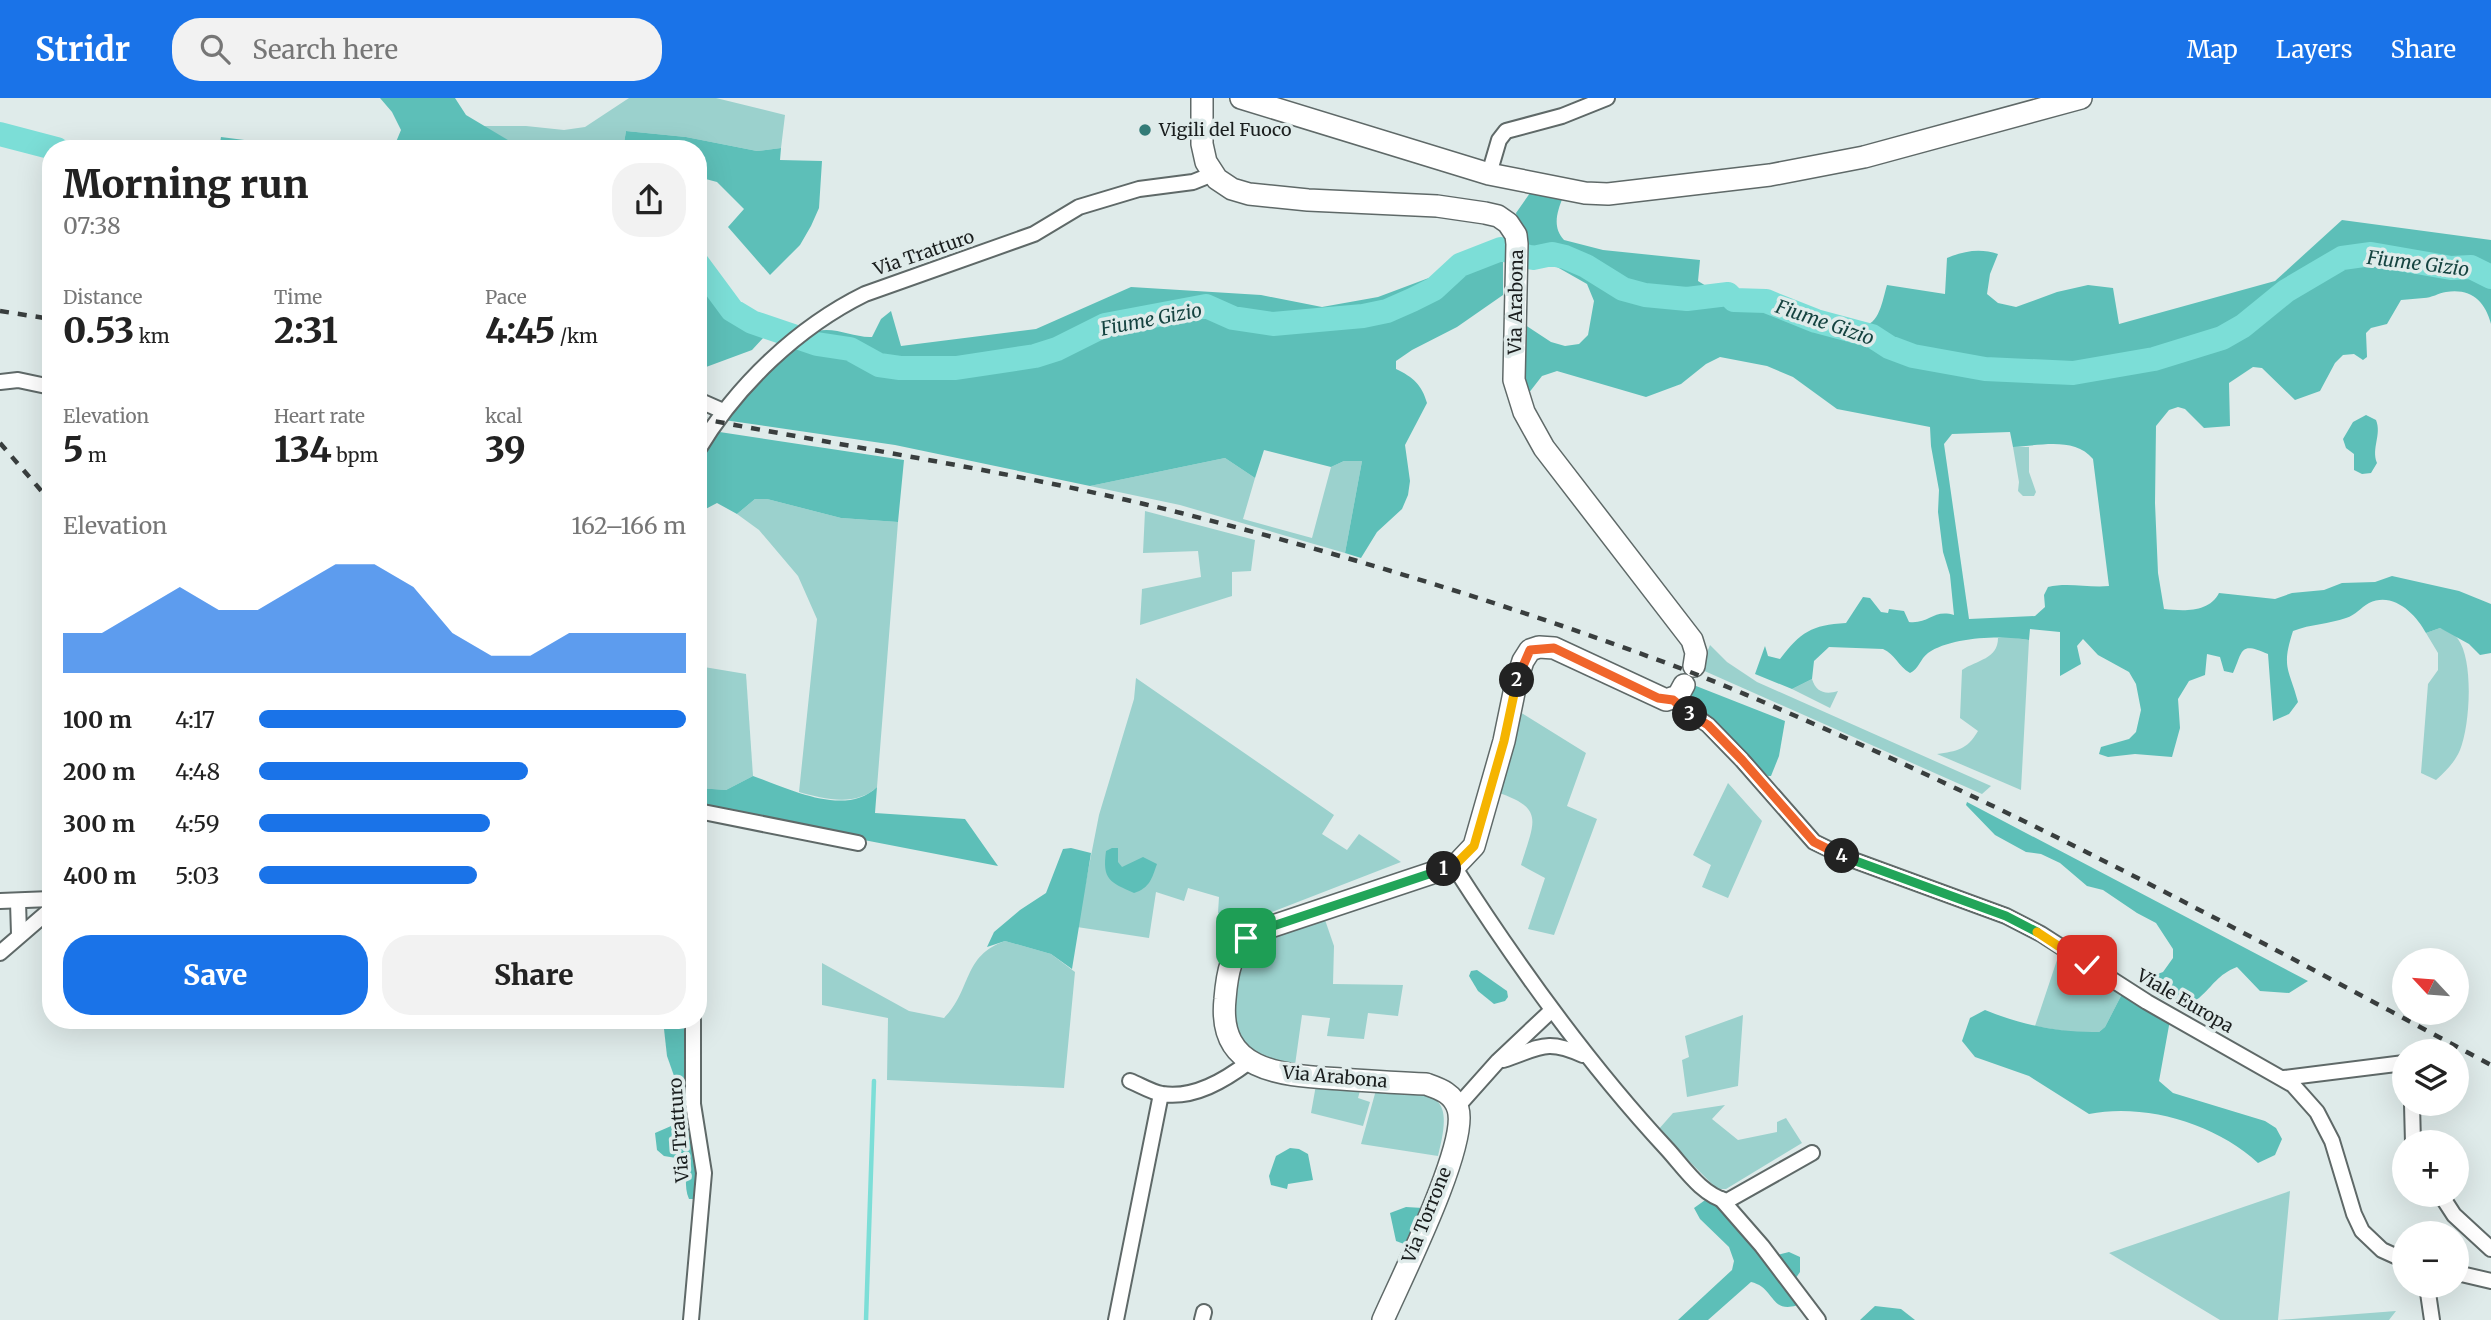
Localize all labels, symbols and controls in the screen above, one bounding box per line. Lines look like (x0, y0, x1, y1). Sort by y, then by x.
search box (172, 18, 662, 81)
text: Stridr (35, 29, 130, 70)
icon: search (196, 30, 234, 68)
text: Search here (252, 33, 398, 66)
text: Map (2187, 34, 2238, 65)
text: Layers (2276, 34, 2352, 65)
text: Share (2390, 34, 2456, 65)
place label: Vigili del Fuoco (1158, 118, 1292, 141)
marker: Vigili del Fuoco (1137, 122, 1153, 138)
text: Morning run (63, 161, 309, 208)
button: share (612, 163, 686, 237)
text: 07:38 (63, 211, 121, 240)
street label: Via Tratturo (870, 225, 977, 281)
water label: Fiume Gizio (2365, 245, 2471, 281)
street label: Via Arabona (1503, 249, 1528, 356)
text: Distance (63, 285, 142, 309)
text: Time (274, 285, 322, 309)
text: Pace (485, 285, 527, 309)
water label: Fiume Gizio (1772, 294, 1878, 350)
water label: Fiume Gizio (1097, 297, 1204, 341)
text: 0.53 (63, 309, 134, 353)
text: 2:31 (274, 309, 338, 353)
text: 4:45 (485, 309, 555, 353)
text: km (134, 324, 170, 348)
text: /km (555, 324, 598, 348)
text: Elevation (63, 404, 149, 428)
text: Heart rate (274, 404, 365, 428)
text: kcal (485, 404, 522, 428)
text: 5 (63, 428, 83, 472)
text: 134 (274, 428, 332, 472)
text: 39 (485, 428, 526, 472)
text: m (83, 443, 107, 467)
text: bpm (332, 443, 378, 467)
text: Elevation (63, 511, 167, 540)
text: 162–166 m (571, 511, 686, 540)
pin: 2 (1500, 662, 1534, 698)
text: 2 (1511, 667, 1522, 691)
pin: 3 (1672, 696, 1708, 732)
text: 3 (1684, 701, 1695, 725)
text: 100 m (63, 705, 132, 734)
text: 4:17 (175, 705, 215, 734)
text: 200 m (63, 757, 135, 786)
text: 4:48 (175, 757, 220, 786)
text: 300 m (63, 809, 135, 838)
text: 4:59 (175, 809, 220, 838)
pin: 4 (1825, 838, 1860, 874)
text: 4 (1835, 843, 1848, 867)
pin: 1 (1426, 852, 1462, 886)
text: 1 (1439, 856, 1448, 880)
text: 400 m (63, 861, 137, 890)
text: 5:03 (175, 861, 220, 890)
pin (1216, 908, 1276, 968)
icon: arrive (1227, 919, 1265, 957)
button: Save (63, 935, 368, 1015)
button: Share (382, 935, 686, 1015)
pin (2057, 935, 2117, 995)
icon: check (2068, 946, 2106, 984)
north arrow (2392, 948, 2469, 1026)
map controls (2392, 948, 2469, 1298)
street label: Viale Europa (2132, 963, 2238, 1038)
button: layers (2392, 1039, 2469, 1116)
street label: Via Arabona (1281, 1060, 1389, 1093)
street label: Via Tratturo (663, 1077, 694, 1184)
button: + (2392, 1130, 2469, 1207)
street label: Via Torrone (1396, 1163, 1456, 1267)
button: − (2392, 1221, 2469, 1298)

